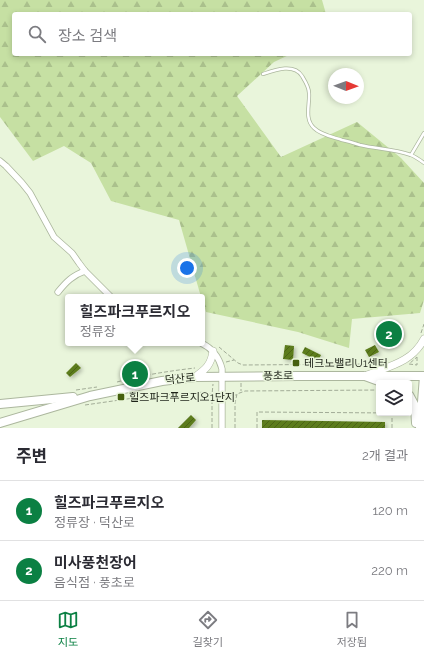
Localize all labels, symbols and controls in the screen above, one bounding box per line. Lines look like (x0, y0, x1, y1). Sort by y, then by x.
search box (12, 12, 412, 56)
icon: search (26, 23, 48, 45)
text: 장소 검색 (58, 27, 117, 45)
north arrow (328, 68, 364, 104)
your location (177, 258, 197, 278)
popup (65, 294, 205, 346)
text: 힐즈파크푸르지오 (80, 303, 190, 321)
pin: 2 (376, 319, 402, 349)
text: 정류장 (80, 324, 116, 339)
place label: 테크노밸리U1센터 (304, 357, 388, 370)
marker: 테크노밸리U1센터 (291, 358, 301, 368)
pin: 1 (122, 359, 148, 389)
street label: 풍초로 (263, 369, 293, 383)
street label: 덕산로 (164, 371, 196, 387)
map controls (376, 380, 412, 416)
button: layers (376, 380, 412, 416)
place label: 힐즈파크푸르지오1단지 (129, 391, 235, 404)
marker: 힐즈파크푸르지오1단지 (116, 392, 126, 402)
text: 주변 (16, 446, 47, 466)
text: 2개 결과 (362, 448, 408, 463)
text: 힐즈파크푸르지오 (54, 494, 164, 512)
text: 1 (26, 503, 32, 518)
text: 120 m (372, 503, 408, 518)
text: 정류장 · 덕산로 (54, 515, 135, 530)
text: 미사풍천장어 (54, 554, 137, 572)
text: 2 (25, 563, 33, 578)
text: 220 m (371, 563, 408, 578)
text: 음식점 · 풍초로 (54, 575, 135, 590)
tab: 지도 (57, 609, 79, 649)
tab: 길찾기 (193, 609, 223, 649)
tab: 저장됨 (337, 609, 367, 649)

